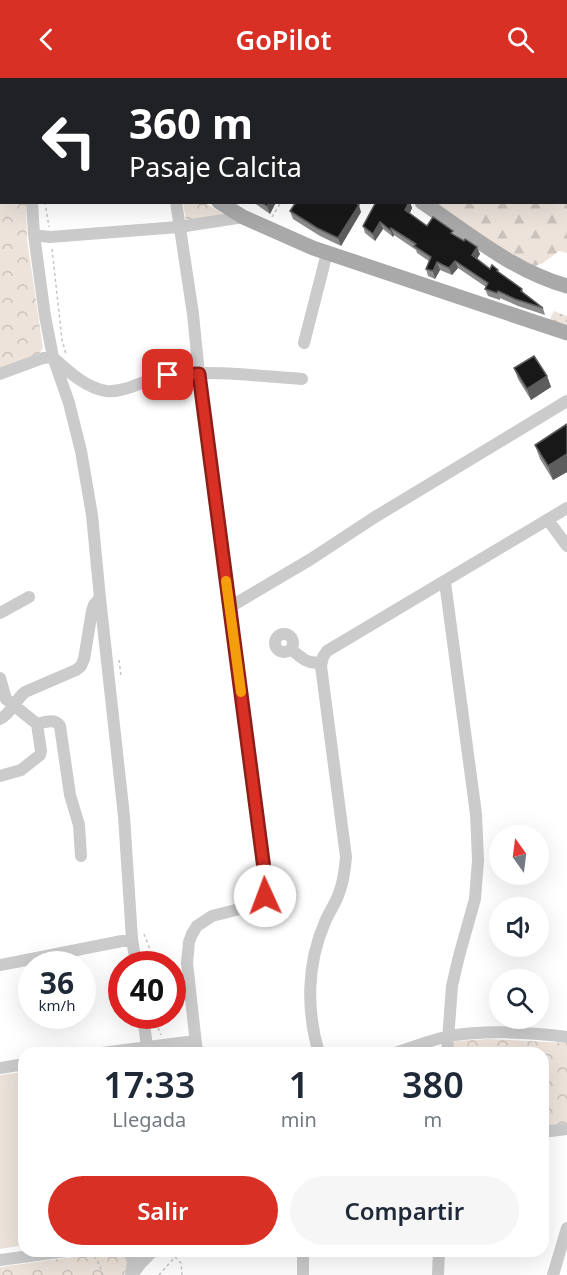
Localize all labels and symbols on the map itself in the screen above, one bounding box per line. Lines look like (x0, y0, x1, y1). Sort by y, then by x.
pin (142, 349, 193, 400)
north arrow (489, 825, 549, 885)
position arrow (233, 864, 297, 928)
speed limit sign: 40 (108, 951, 186, 1029)

